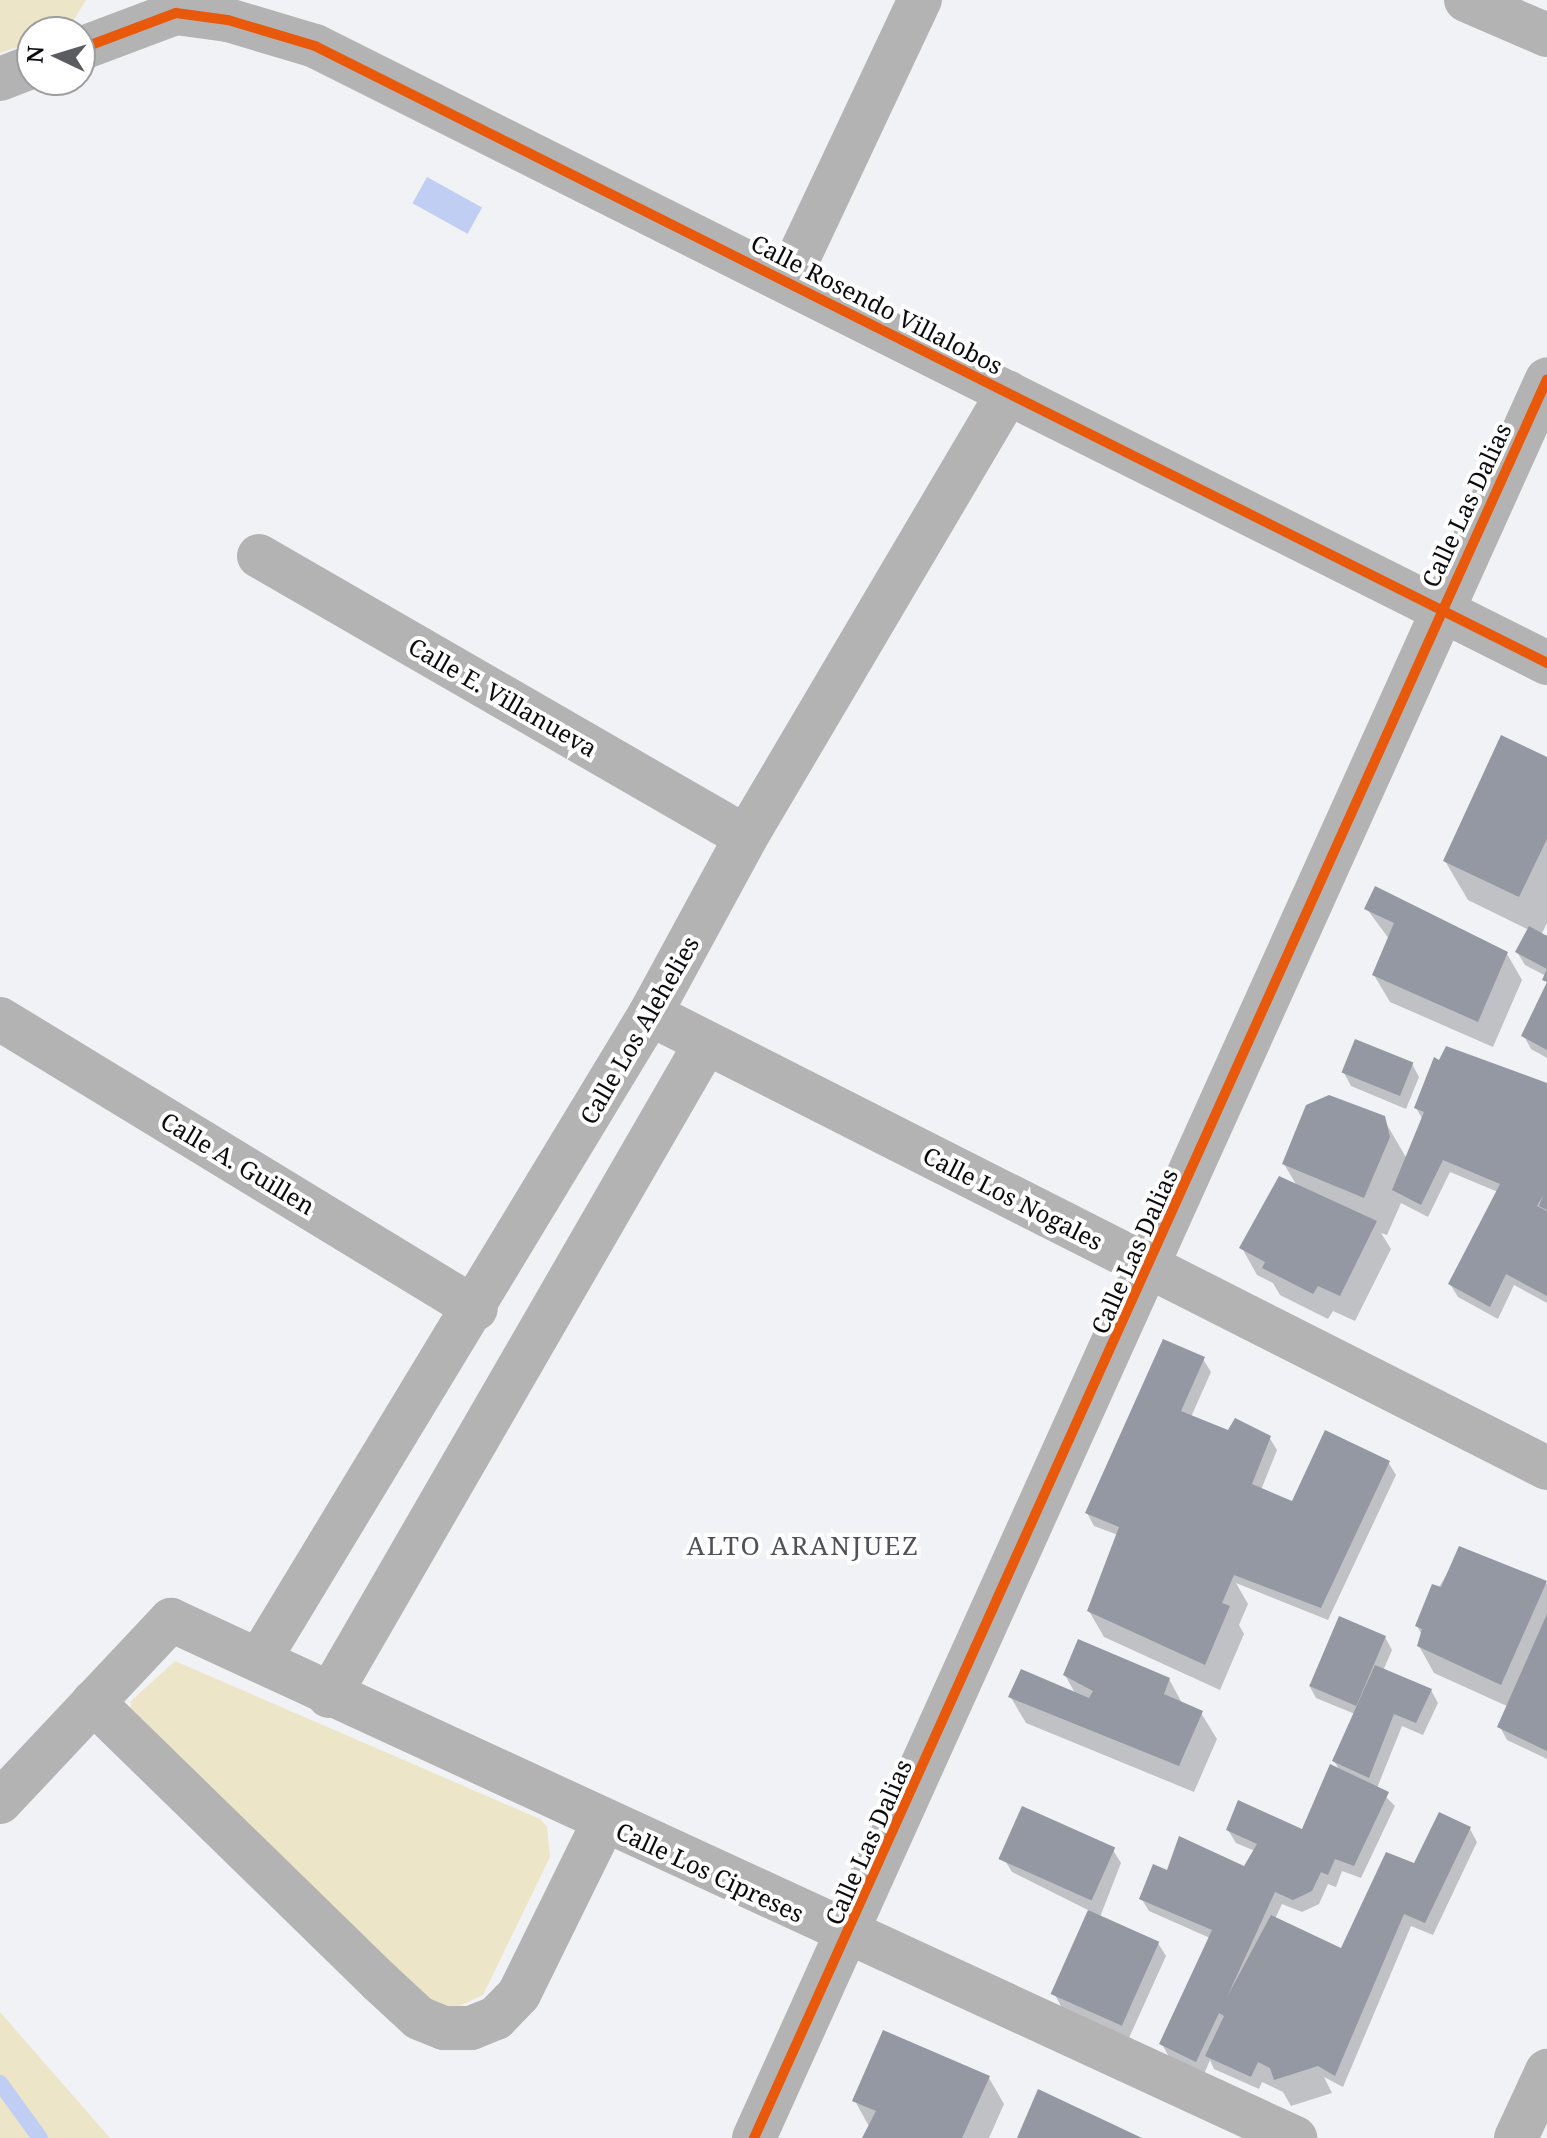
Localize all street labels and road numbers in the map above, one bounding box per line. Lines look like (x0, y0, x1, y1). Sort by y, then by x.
street label: Calle Rosendo Villalobos (746, 228, 1008, 380)
street label: Calle Las Dalias (1415, 418, 1517, 592)
street label: Calle E. Villanueva (404, 631, 602, 763)
street label: Calle Los Alehelies (573, 931, 705, 1129)
street label: Calle A. Guillen (156, 1106, 320, 1220)
street label: Calle Los Nogales (918, 1140, 1108, 1256)
street label: Calle Las Dalias (1085, 1164, 1183, 1338)
street label: Calle Las Dalias (819, 1755, 917, 1929)
street label: Calle Los Cipreses (612, 1816, 808, 1928)

